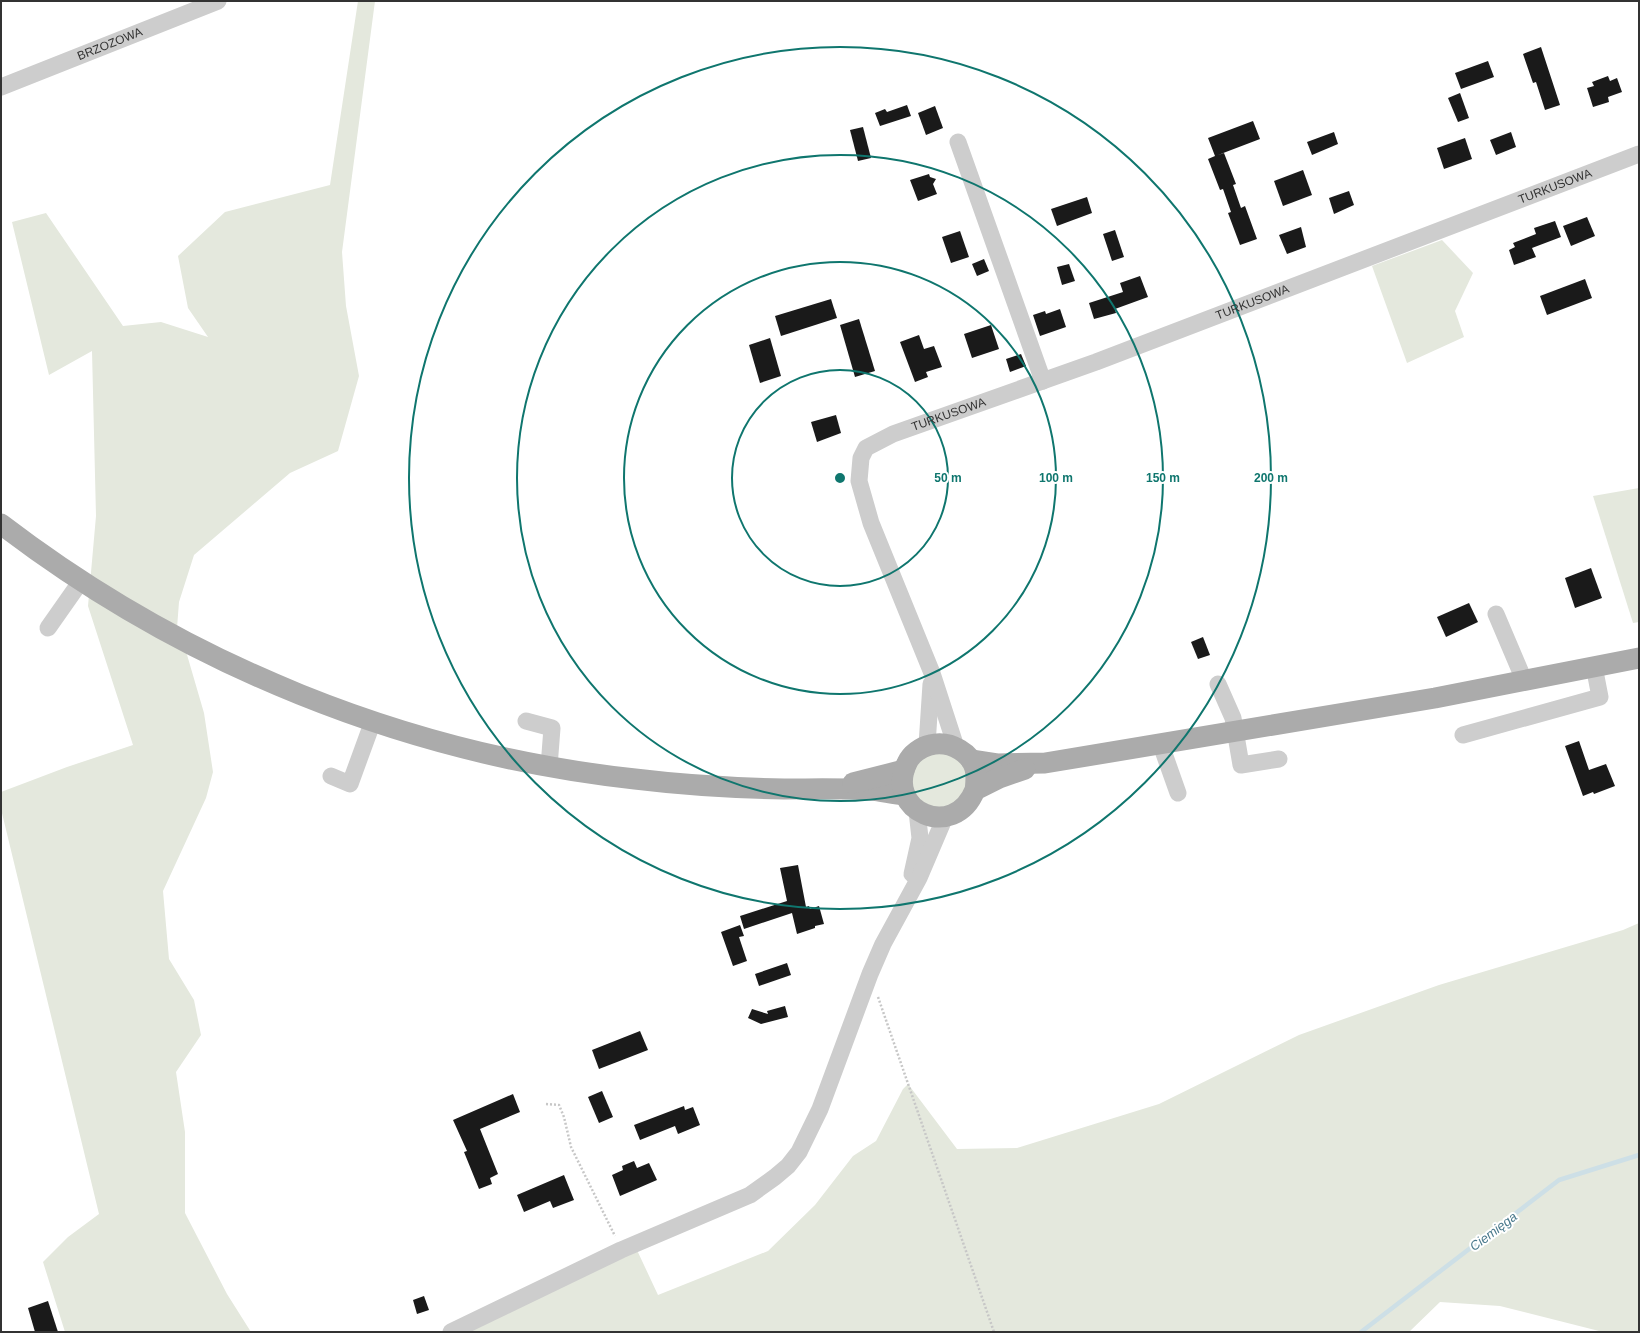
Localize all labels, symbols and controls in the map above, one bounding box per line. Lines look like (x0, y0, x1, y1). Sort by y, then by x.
street label: BRZOZOWA (75, 25, 144, 63)
street label: TURKUSOWA (1516, 166, 1594, 207)
street label: TURKUSOWA (1214, 282, 1291, 322)
street label: TURKUSOWA (910, 395, 987, 434)
centre of rings (833, 471, 847, 485)
text: 50 m (934, 471, 962, 485)
text: 100 m (1039, 471, 1073, 485)
text: 150 m (1146, 471, 1180, 485)
text: 200 m (1254, 471, 1288, 485)
water label: Ciemięga (1467, 1209, 1520, 1254)

